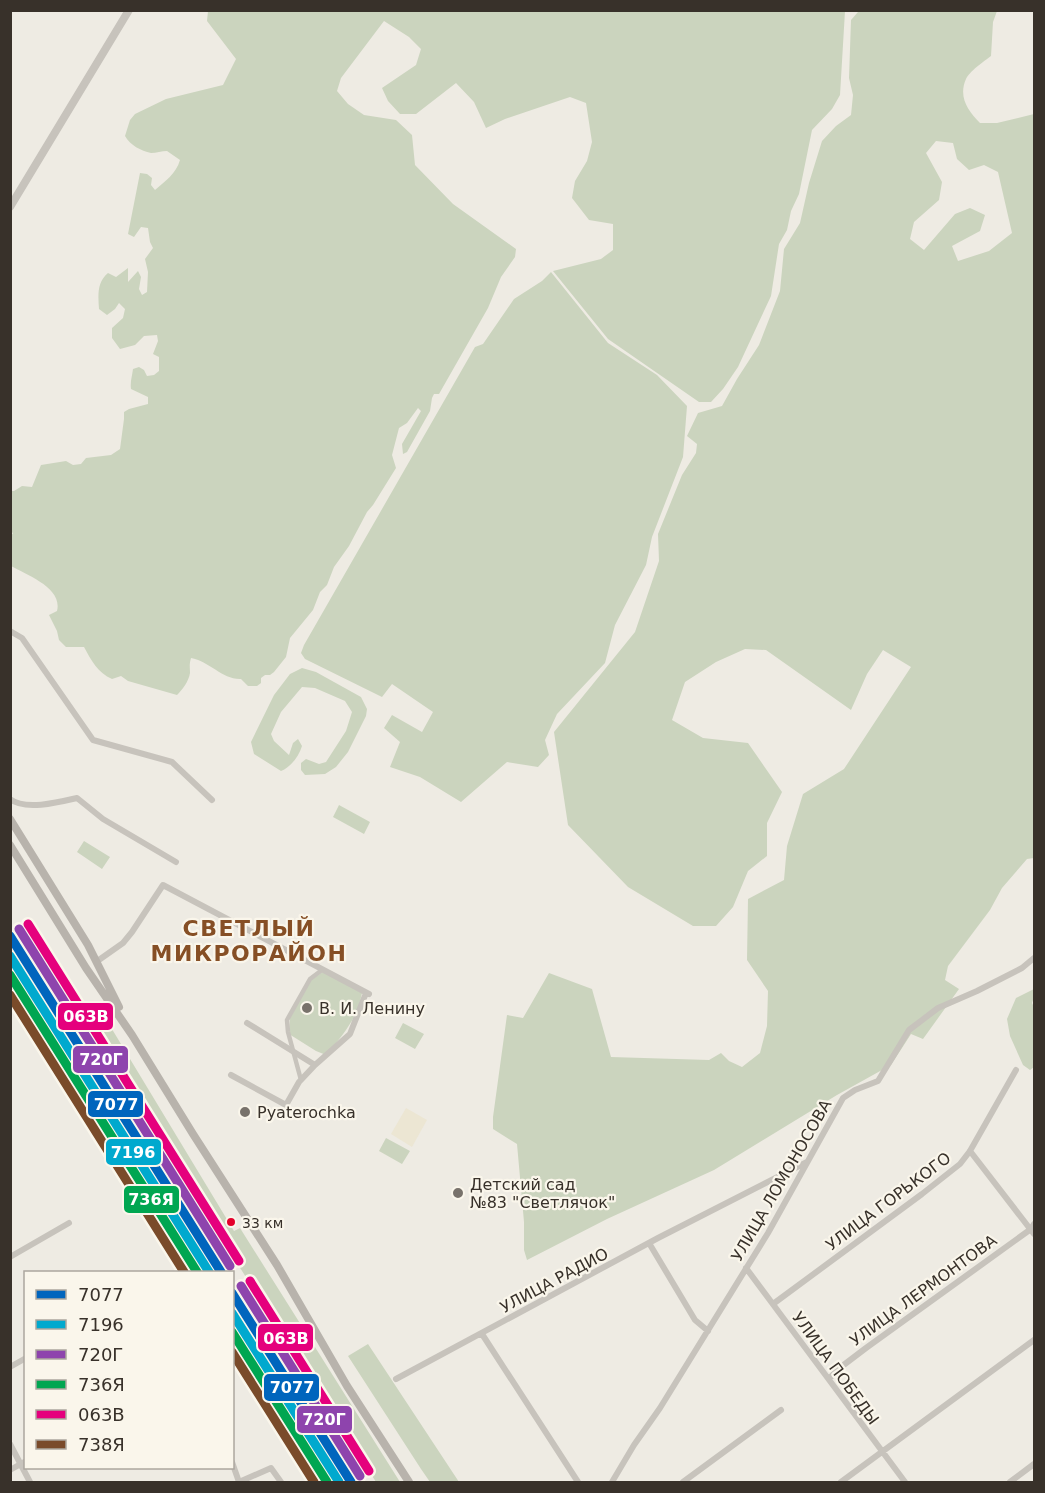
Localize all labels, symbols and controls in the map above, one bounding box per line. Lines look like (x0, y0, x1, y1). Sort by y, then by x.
district label: СВЕТЛЫЙ МИКРОРАЙОН (151, 916, 347, 966)
place label: В. И. Ленину (319, 999, 425, 1018)
marker: В. И. Ленину (300, 1001, 314, 1015)
line badge: 063В (57, 1002, 114, 1031)
text: 063В (63, 1007, 109, 1026)
line badge: 720Г (72, 1045, 129, 1074)
text: 720Г (79, 1050, 123, 1069)
line badge: 7077 (87, 1090, 144, 1118)
text: 7077 (94, 1095, 138, 1114)
street label: УЛИЦА ЛОМОНОСОВА (727, 1096, 836, 1264)
place label: Pyaterochka (257, 1103, 356, 1122)
marker: Pyaterochka (238, 1105, 252, 1119)
line badge: 7196 (105, 1138, 162, 1166)
text: 7196 (111, 1143, 155, 1162)
street label: УЛИЦА ГОРЬКОГО (822, 1148, 955, 1255)
place label: Детский сад №83 "Светлячок" (470, 1175, 615, 1212)
line badge: 736Я (123, 1185, 180, 1214)
marker: Детский сад №83 "Светлячок" (451, 1186, 465, 1200)
text: 736Я (128, 1190, 174, 1209)
place label: 33 км (242, 1215, 283, 1231)
marker: 33 км (225, 1216, 237, 1228)
street label: УЛИЦА ЛЕРМОНТОВА (846, 1231, 1000, 1350)
street label: УЛИЦА РАДИО (497, 1244, 612, 1317)
legend (24, 1271, 234, 1469)
text: 7077 (78, 1284, 124, 1305)
street label: УЛИЦА ПОБЕДЫ (788, 1308, 883, 1428)
text: 7196 (78, 1314, 124, 1335)
line badge: 063В (257, 1323, 314, 1352)
text: 063В (263, 1329, 309, 1348)
text: 720Г (78, 1344, 123, 1365)
line badge: 7077 (263, 1373, 320, 1402)
text: 736Я (78, 1374, 125, 1395)
text: 7077 (270, 1378, 314, 1397)
text: 063В (78, 1404, 125, 1425)
line badge: 720Г (296, 1405, 353, 1434)
text: 720Г (302, 1410, 346, 1429)
text: 738Я (78, 1434, 125, 1455)

